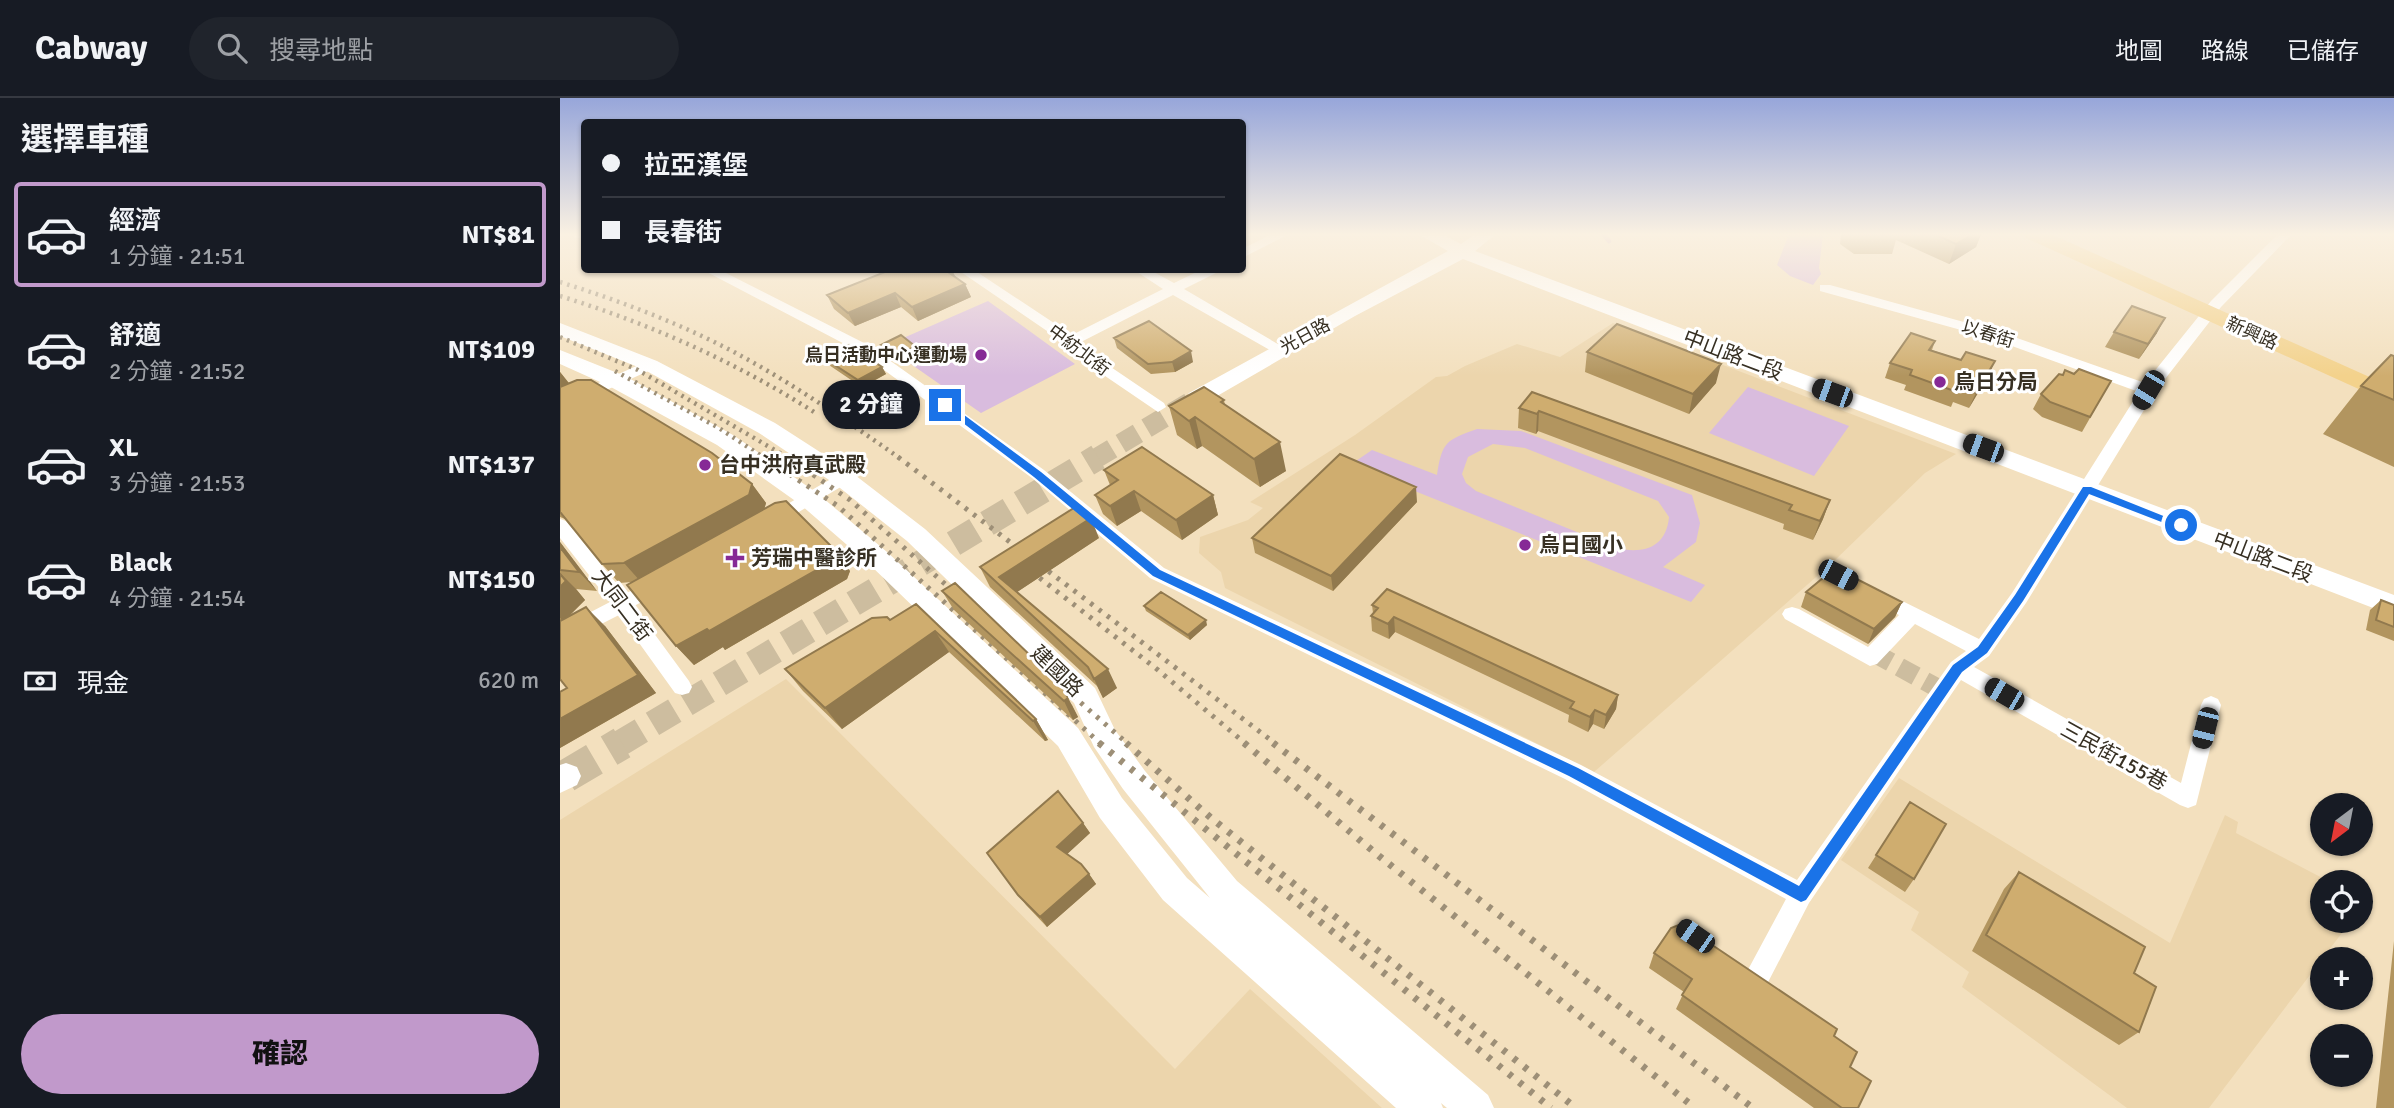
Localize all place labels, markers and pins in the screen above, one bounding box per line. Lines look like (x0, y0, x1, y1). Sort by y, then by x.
place label: 烏日活動中心運動場 (805, 344, 967, 366)
marker: 烏日活動中心運動場 (973, 347, 989, 363)
place label: 烏日分局 (1954, 369, 2038, 395)
marker: 烏日分局 (1932, 374, 1948, 390)
place label: 台中洪府真武殿 (719, 452, 866, 478)
marker: 台中洪府真武殿 (697, 457, 713, 473)
place label: 烏日國小 (1539, 532, 1623, 558)
marker: 烏日國小 (1517, 537, 1533, 553)
place label: 芳瑞中醫診所 (751, 545, 877, 571)
marker: 芳瑞中醫診所 (725, 548, 745, 568)

